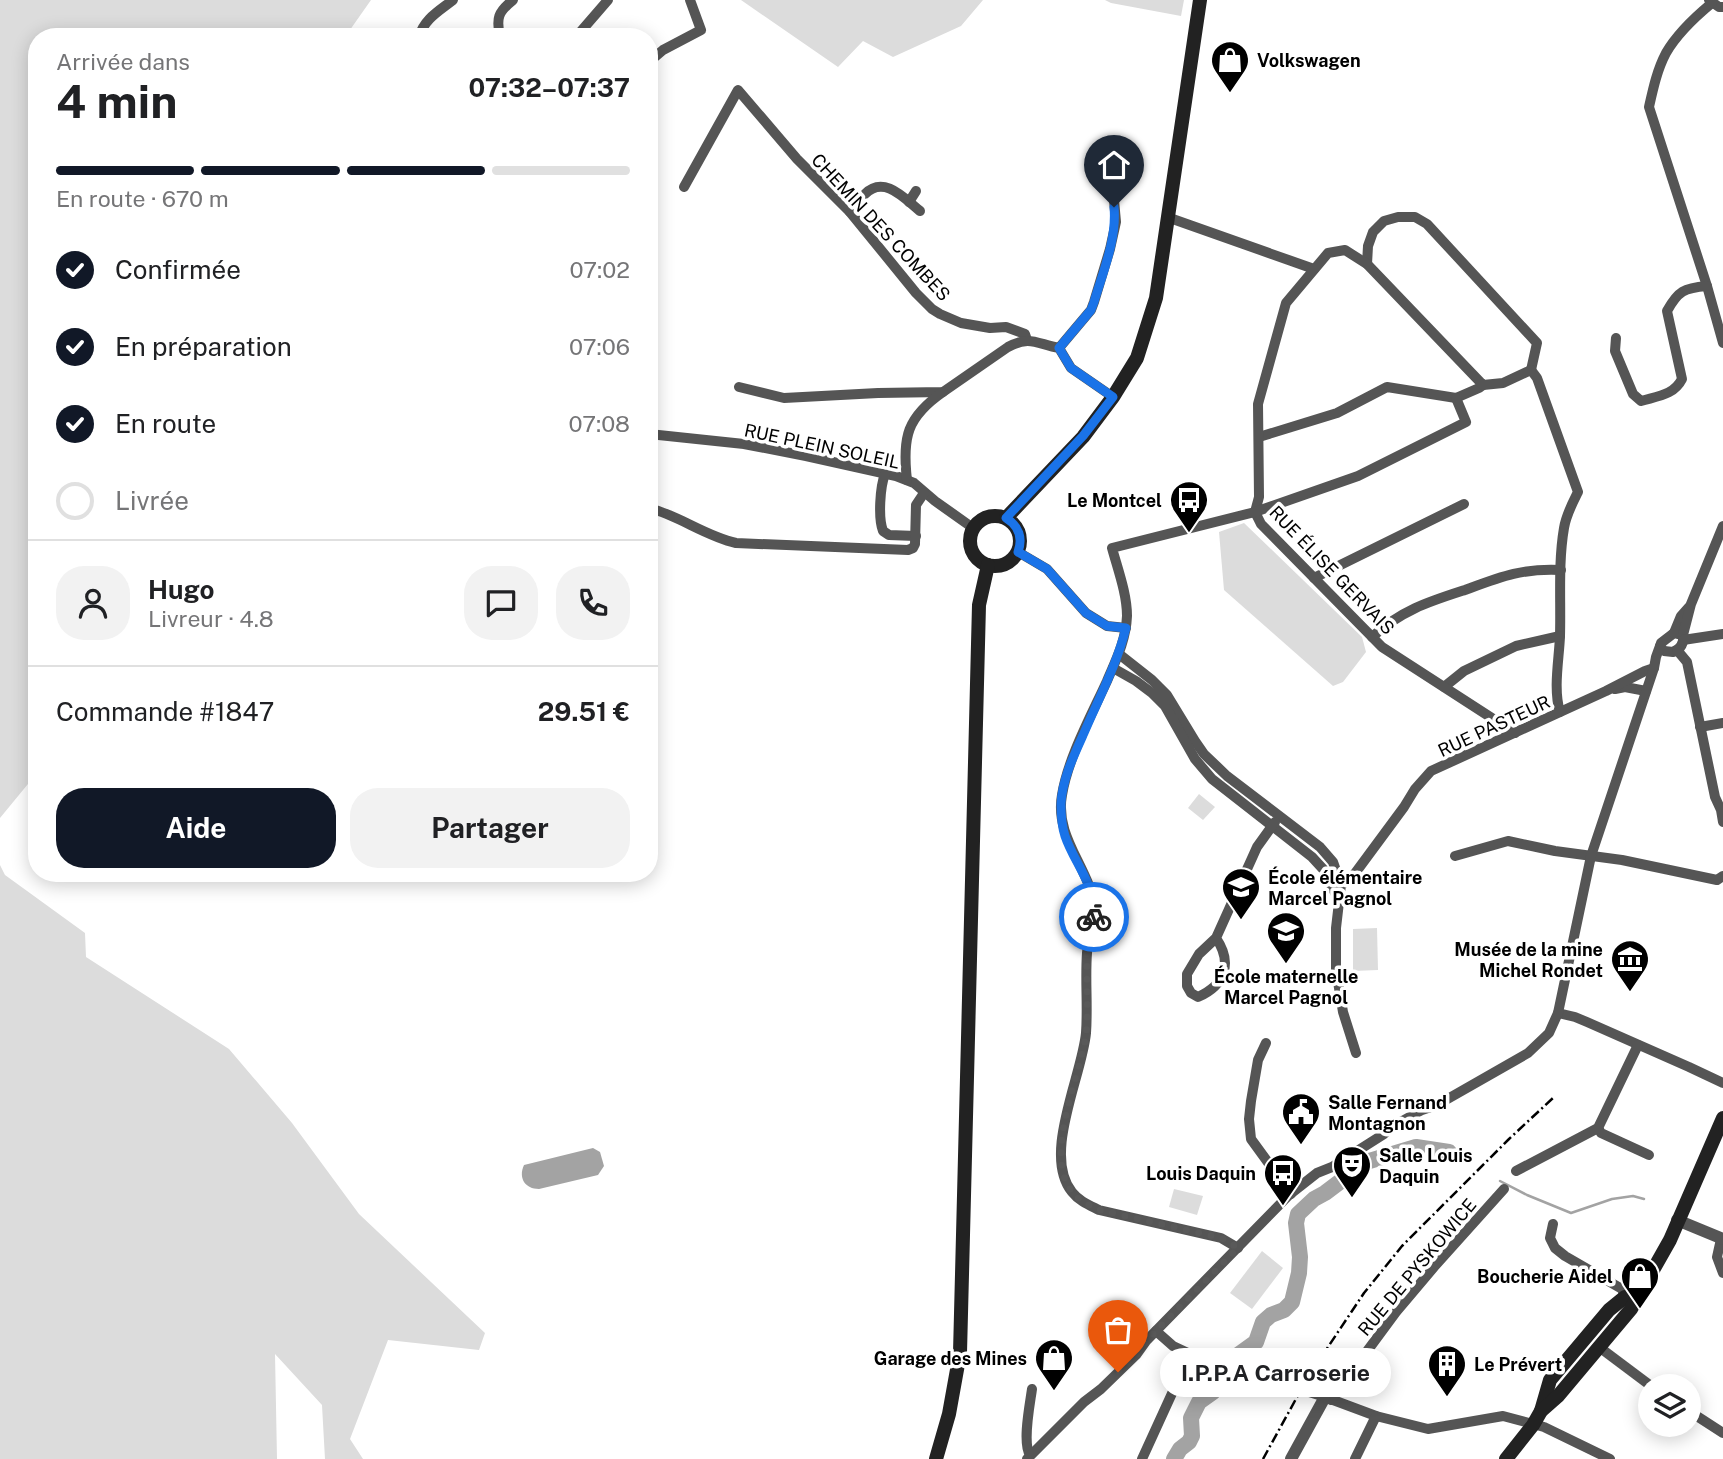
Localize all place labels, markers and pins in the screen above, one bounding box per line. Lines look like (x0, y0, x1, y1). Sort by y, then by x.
shop icon: Volkswagen (1209, 39, 1251, 94)
place label: Volkswagen (1257, 50, 1361, 71)
pin (1084, 135, 1144, 207)
bus stop icon: Le Montcel (1168, 479, 1210, 534)
place label: Le Montcel (1067, 490, 1162, 511)
school or university icon: École élémentaire Marcel Pagnol (1220, 866, 1262, 921)
place label: École élémentaire Marcel Pagnol (1268, 866, 1422, 909)
school or university icon: École maternelle Marcel Pagnol (1265, 910, 1307, 965)
museum icon: Musée de la mine Michel Rondet (1609, 938, 1651, 993)
place label: Musée de la mine Michel Rondet (1454, 939, 1603, 981)
place label: École maternelle Marcel Pagnol (1214, 965, 1358, 1008)
public building icon: Salle Fernand Montagnon (1280, 1091, 1322, 1146)
place label: Salle Fernand Montagnon (1328, 1092, 1447, 1134)
theatre icon: Salle Louis Daquin (1331, 1144, 1373, 1199)
place label: Salle Louis Daquin (1379, 1145, 1473, 1187)
bus stop icon: Louis Daquin (1262, 1152, 1304, 1207)
place label: Louis Daquin (1146, 1163, 1256, 1184)
shop icon: Boucherie Aidel (1619, 1255, 1661, 1310)
place label: Boucherie Aidel (1477, 1266, 1613, 1287)
pin (1088, 1300, 1148, 1372)
shop icon: Garage des Mines (1033, 1337, 1075, 1392)
building icon: Le Prévert (1426, 1343, 1468, 1398)
place label: Garage des Mines (874, 1348, 1027, 1369)
callout: I.P.P.A Carroserie (1160, 1348, 1391, 1396)
place label: Le Prévert (1474, 1354, 1562, 1375)

